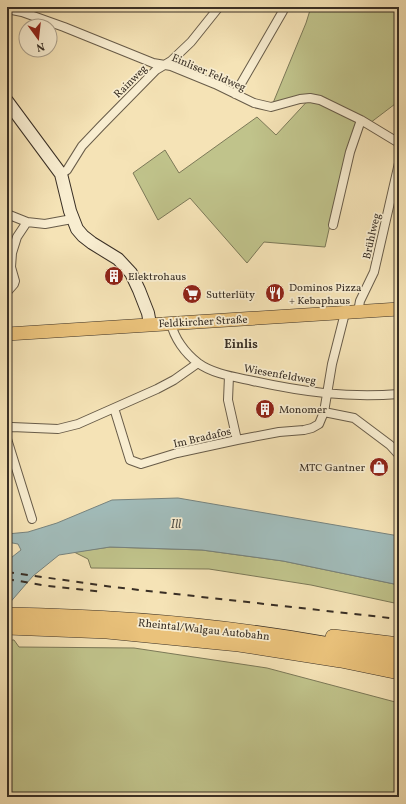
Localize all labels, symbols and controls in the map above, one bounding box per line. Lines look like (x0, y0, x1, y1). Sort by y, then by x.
north arrow (18, 18, 58, 58)
text: N (34, 38, 46, 54)
street label: Einliser Feldweg (169, 51, 248, 96)
street label: Rainweg (111, 62, 151, 102)
street label: Brühlweg (360, 212, 385, 261)
building icon: Elektrohaus (103, 265, 125, 287)
place label: Elektrohaus (128, 270, 187, 285)
place label: Dominos Pizza + Kebaphaus (289, 281, 362, 309)
restaurant icon: Dominos Pizza + Kebaphaus (264, 282, 286, 304)
supermarket icon: Sutterlüty (181, 283, 203, 305)
place label: Sutterlüty (206, 288, 255, 303)
street label: Feldkircher Straße (158, 313, 248, 332)
district label: Einlis (224, 337, 258, 353)
street label: Wiesenfeldweg (242, 362, 318, 389)
building icon: Monomer (254, 398, 276, 420)
place label: Monomer (279, 403, 327, 418)
street label: Im Bradafos (172, 424, 233, 452)
shop icon: MTC Gantner (368, 456, 390, 478)
place label: MTC Gantner (299, 461, 365, 476)
water label: Ill (171, 517, 181, 533)
street label: Rheintal/Walgau Autobahn (137, 616, 271, 645)

